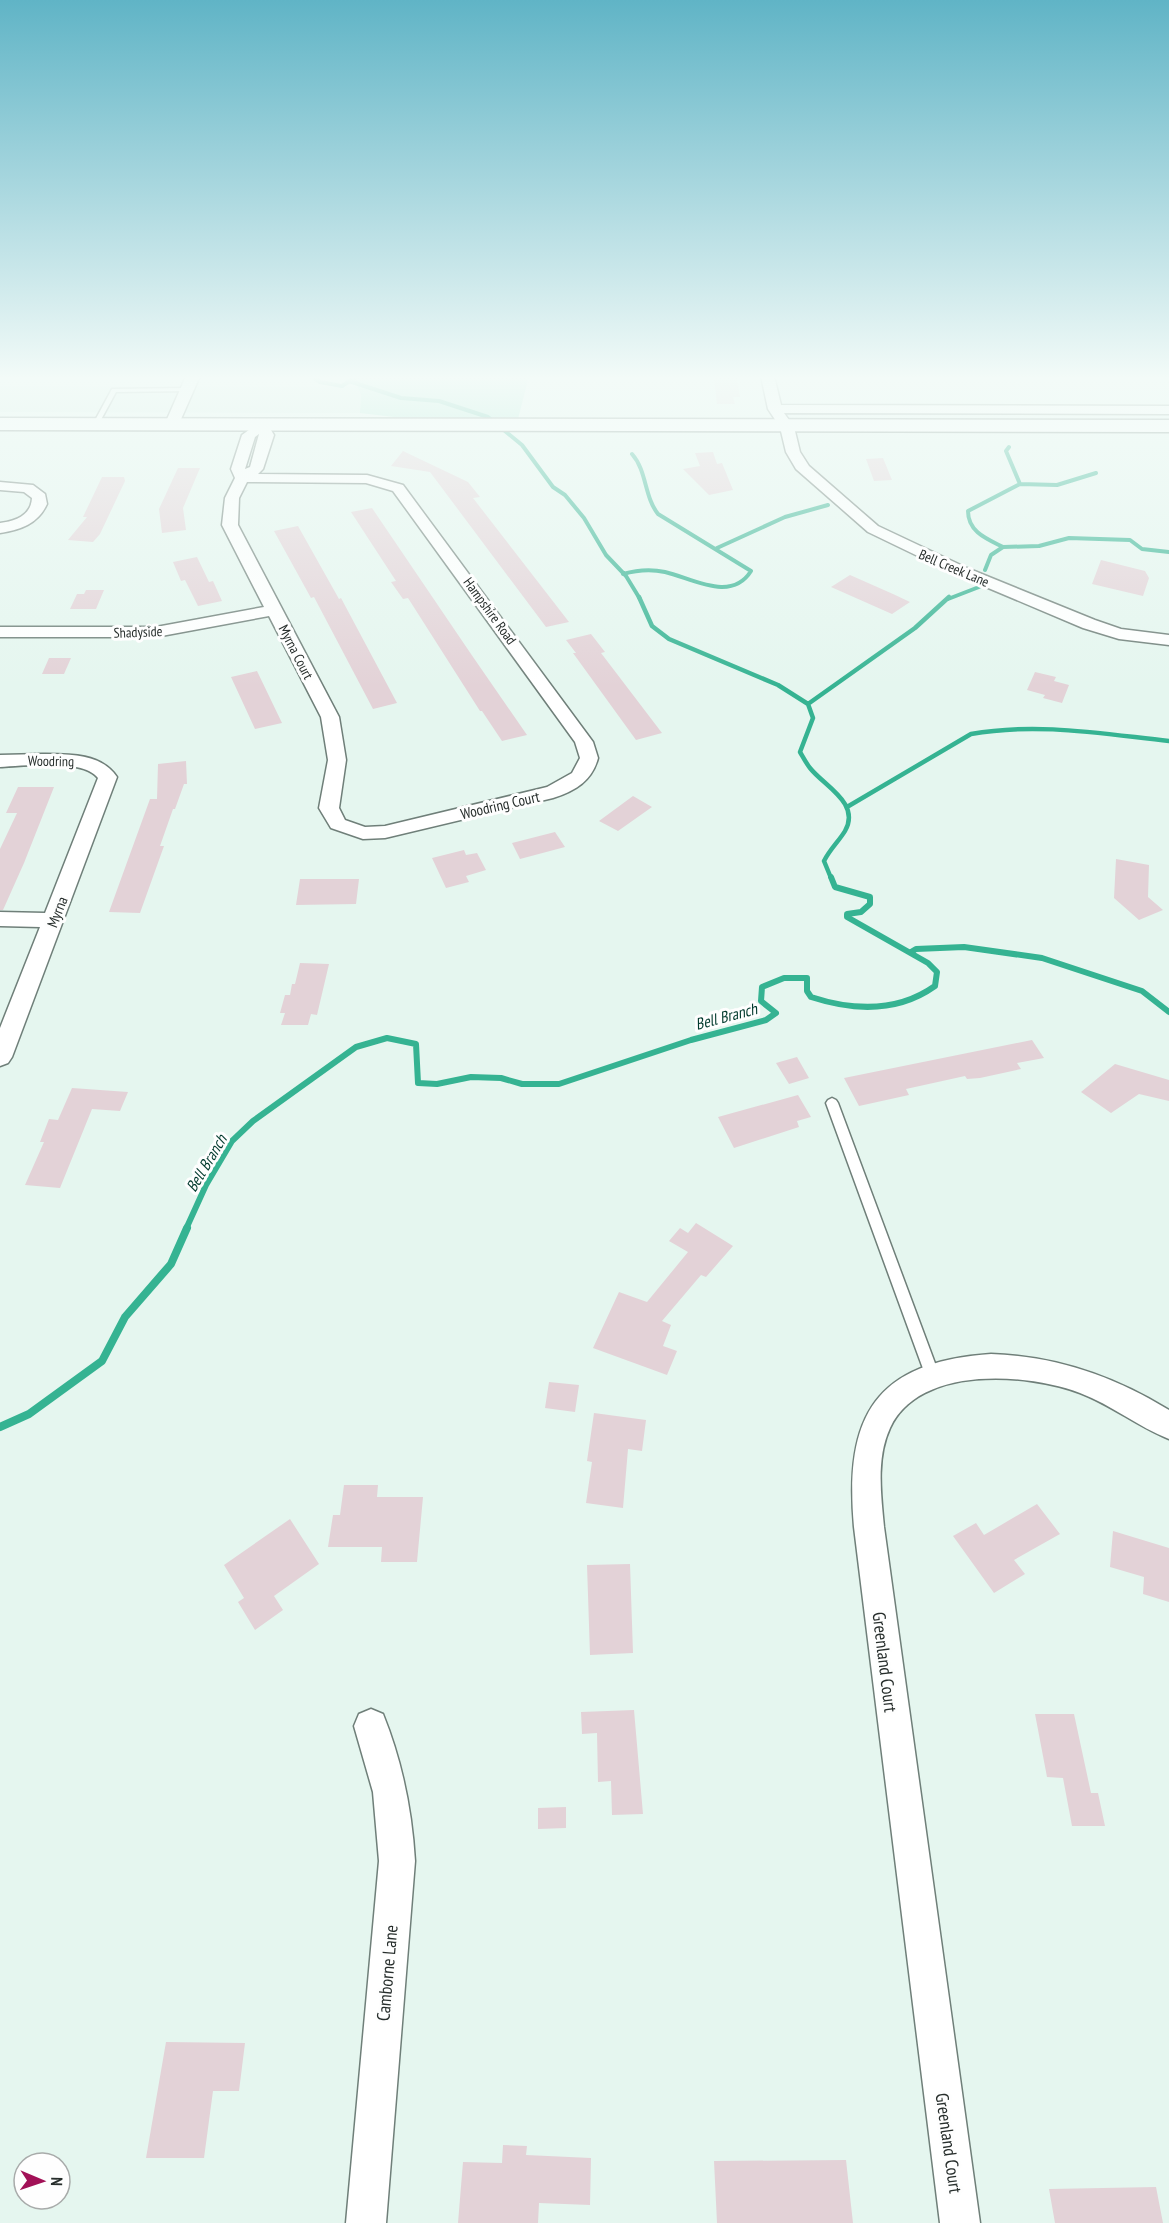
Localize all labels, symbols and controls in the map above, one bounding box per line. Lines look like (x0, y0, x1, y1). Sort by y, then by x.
street label: Bell Creek Lane (916, 545, 992, 591)
street label: Hampshire Road (460, 574, 520, 648)
street label: Shadyside (113, 622, 163, 642)
street label: Myrna Court (275, 622, 317, 682)
street label: Woodring (28, 752, 74, 770)
street label: Woodring Court (459, 787, 541, 823)
street label: Myrna (42, 894, 72, 930)
water label: Bell Branch (693, 998, 760, 1034)
water label: Bell Branch (181, 1130, 231, 1195)
street label: Greenland Court (867, 1610, 903, 1714)
street label: Camborne Lane (371, 1924, 403, 2022)
street label: Greenland Court (931, 2091, 967, 2195)
north arrow (12, 2151, 72, 2211)
text: N (47, 2177, 67, 2186)

